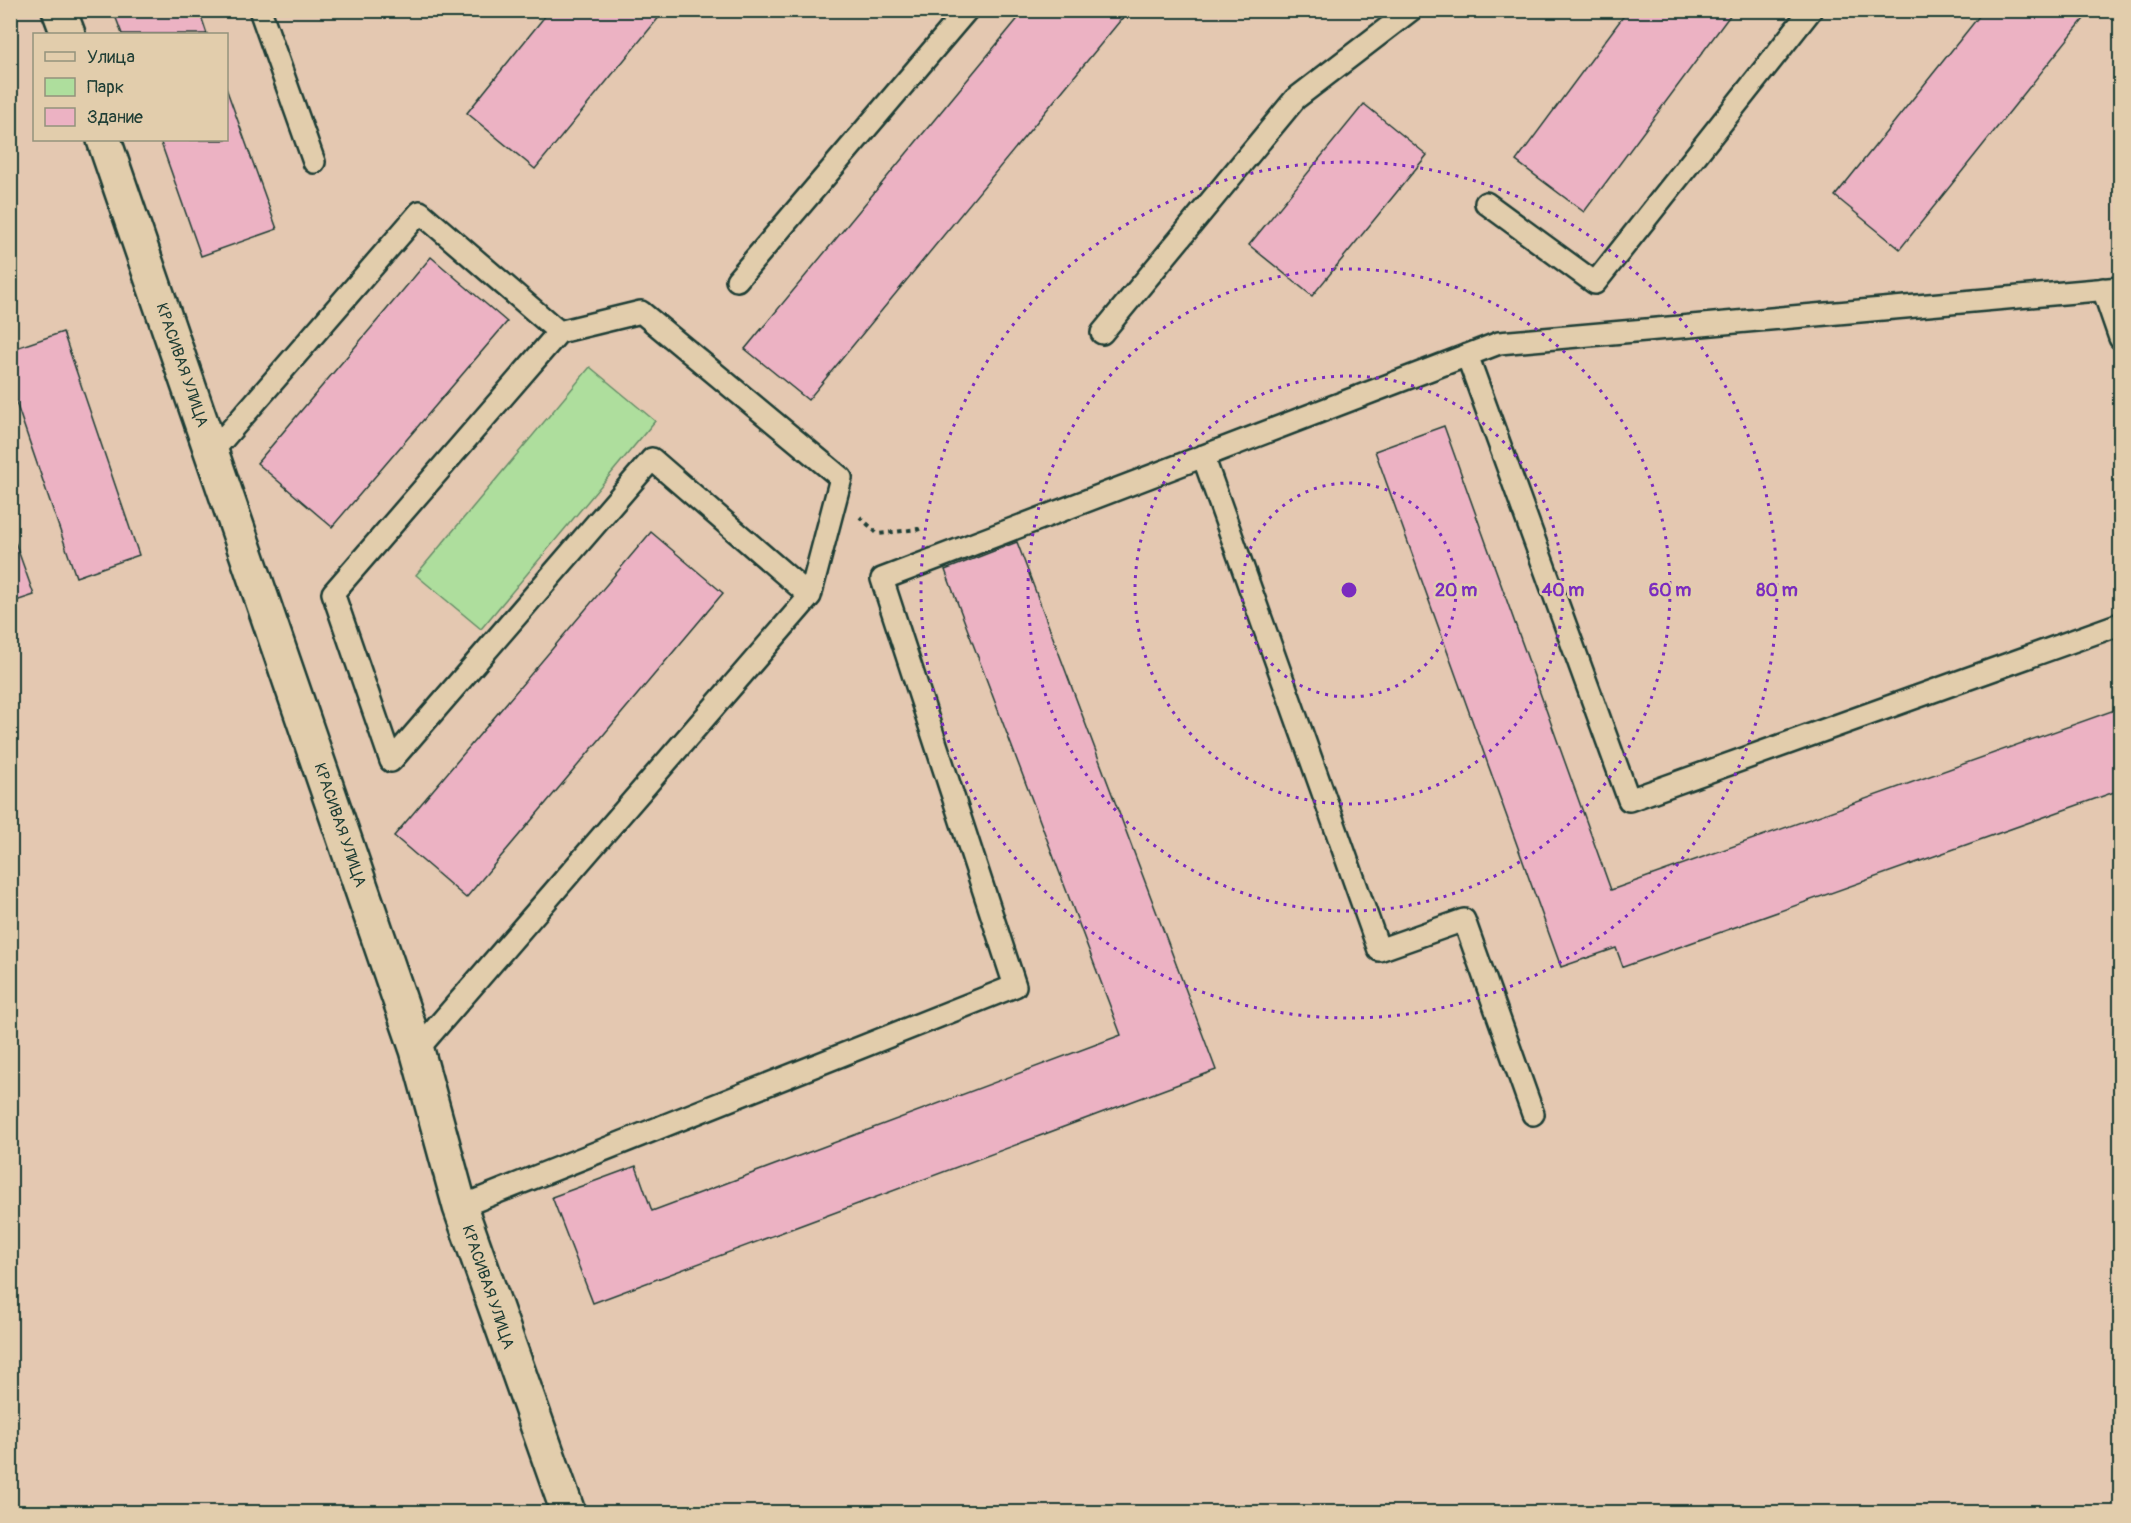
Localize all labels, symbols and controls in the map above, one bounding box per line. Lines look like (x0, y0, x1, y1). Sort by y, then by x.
legend (33, 33, 228, 141)
text: Улица (87, 46, 135, 69)
text: Парк (87, 76, 124, 99)
text: Здание (87, 106, 143, 129)
street label: КРАСИВАЯ УЛИЦА (151, 300, 213, 430)
text: 20 m (1435, 579, 1477, 602)
text: 40 m (1542, 579, 1584, 602)
text: 60 m (1649, 579, 1691, 602)
text: 80 m (1756, 579, 1798, 602)
centre of rings (1339, 580, 1359, 600)
street label: КРАСИВАЯ УЛИЦА (309, 760, 371, 890)
street label: КРАСИВАЯ УЛИЦА (457, 1222, 519, 1352)

